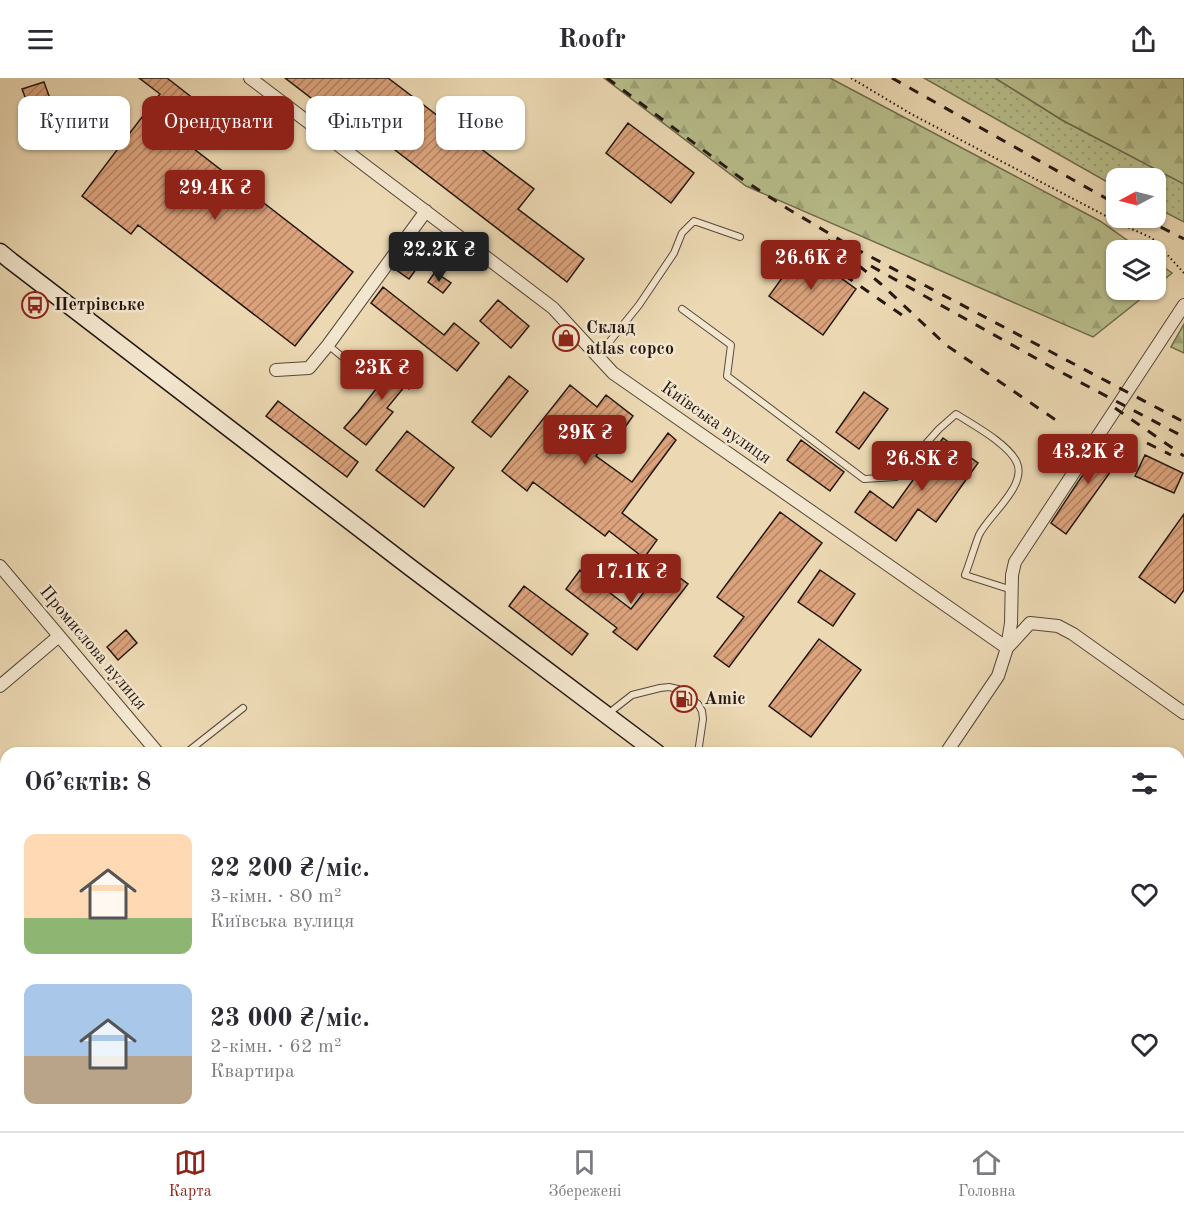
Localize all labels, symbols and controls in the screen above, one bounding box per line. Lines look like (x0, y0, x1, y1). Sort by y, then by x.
icon: menu (24, 23, 57, 56)
icon: share (1127, 23, 1160, 56)
text: Roofr (558, 26, 626, 53)
chip: Купити (18, 96, 130, 150)
chip: Орендувати (142, 96, 294, 150)
chip: Фільтри (306, 96, 424, 150)
chip: Нове (436, 96, 525, 150)
north arrow (1106, 168, 1166, 228)
map controls (1106, 168, 1166, 300)
pin: 29.4K ₴ (160, 170, 270, 221)
text: 29.4K ₴ (179, 179, 251, 199)
pin: 22.2K ₴ (384, 232, 494, 283)
pin: 26.6K ₴ (756, 240, 866, 291)
button: layers (1106, 240, 1166, 300)
text: 22.2K ₴ (403, 241, 475, 261)
text: 26.6K ₴ (775, 249, 847, 269)
bus stop icon: Петрівське (20, 290, 50, 320)
place label: Петрівське (54, 296, 145, 314)
place label: Склад atlas copco (586, 319, 674, 358)
shop icon: Склад atlas copco (551, 323, 581, 353)
pin: 23K ₴ (340, 350, 424, 401)
text: 23K ₴ (354, 359, 410, 379)
street label: Київська вулиця (658, 378, 774, 468)
pin: 29K ₴ (543, 415, 627, 466)
text: 29K ₴ (557, 424, 613, 444)
pin: 43.2K ₴ (1033, 434, 1143, 485)
pin: 26.8K ₴ (867, 441, 977, 492)
text: 43.2K ₴ (1052, 443, 1124, 463)
text: 26.8K ₴ (886, 450, 958, 470)
pin: 17.1K ₴ (576, 554, 686, 605)
text: 17.1K ₴ (595, 563, 667, 583)
street label: Промислова вулиця (36, 582, 150, 714)
fuel station icon: Amic (669, 684, 699, 714)
place label: Amic (704, 690, 746, 708)
icon: filters (1128, 767, 1161, 800)
text: Об’єктів: 8 (24, 770, 151, 796)
text: 22 200 ₴/міс. (210, 856, 370, 882)
icon: home (72, 858, 144, 930)
icon: heart (1128, 878, 1161, 911)
text: 3-кімн. · 80 m² (210, 887, 342, 907)
text: Київська вулиця (210, 912, 354, 932)
text: 23 000 ₴/міс. (210, 1006, 370, 1032)
icon: home (72, 1008, 144, 1080)
icon: heart (1128, 1028, 1161, 1061)
text: 2-кімн. · 62 m² (210, 1037, 342, 1057)
text: Квартира (210, 1062, 295, 1082)
tab: Карта (168, 1146, 212, 1202)
tab: Збережені (548, 1146, 621, 1202)
tab: Головна (958, 1146, 1016, 1202)

